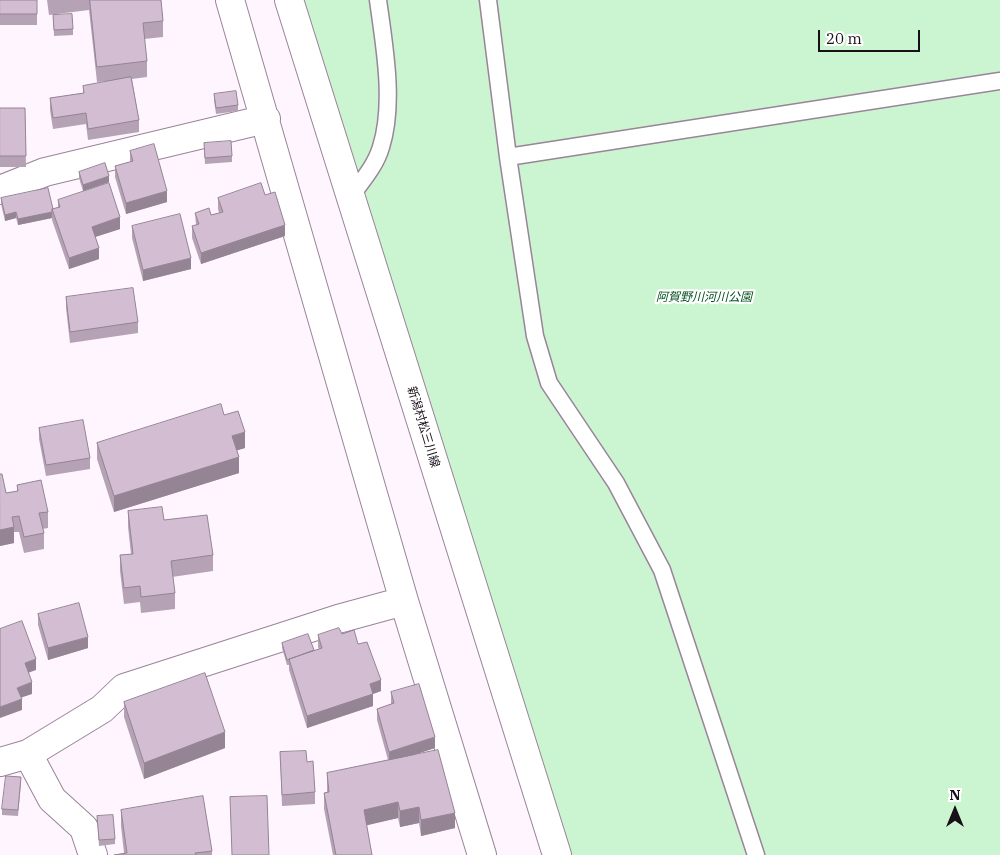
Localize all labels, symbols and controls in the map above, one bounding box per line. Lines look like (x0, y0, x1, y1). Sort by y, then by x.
scale bar (820, 20, 922, 52)
text: 20 m (826, 29, 862, 48)
park label: 阿賀野川河川公園 (656, 291, 752, 305)
street label: 新潟村松三川線 (404, 385, 442, 469)
north arrow (930, 785, 980, 835)
text: N (949, 786, 961, 804)

